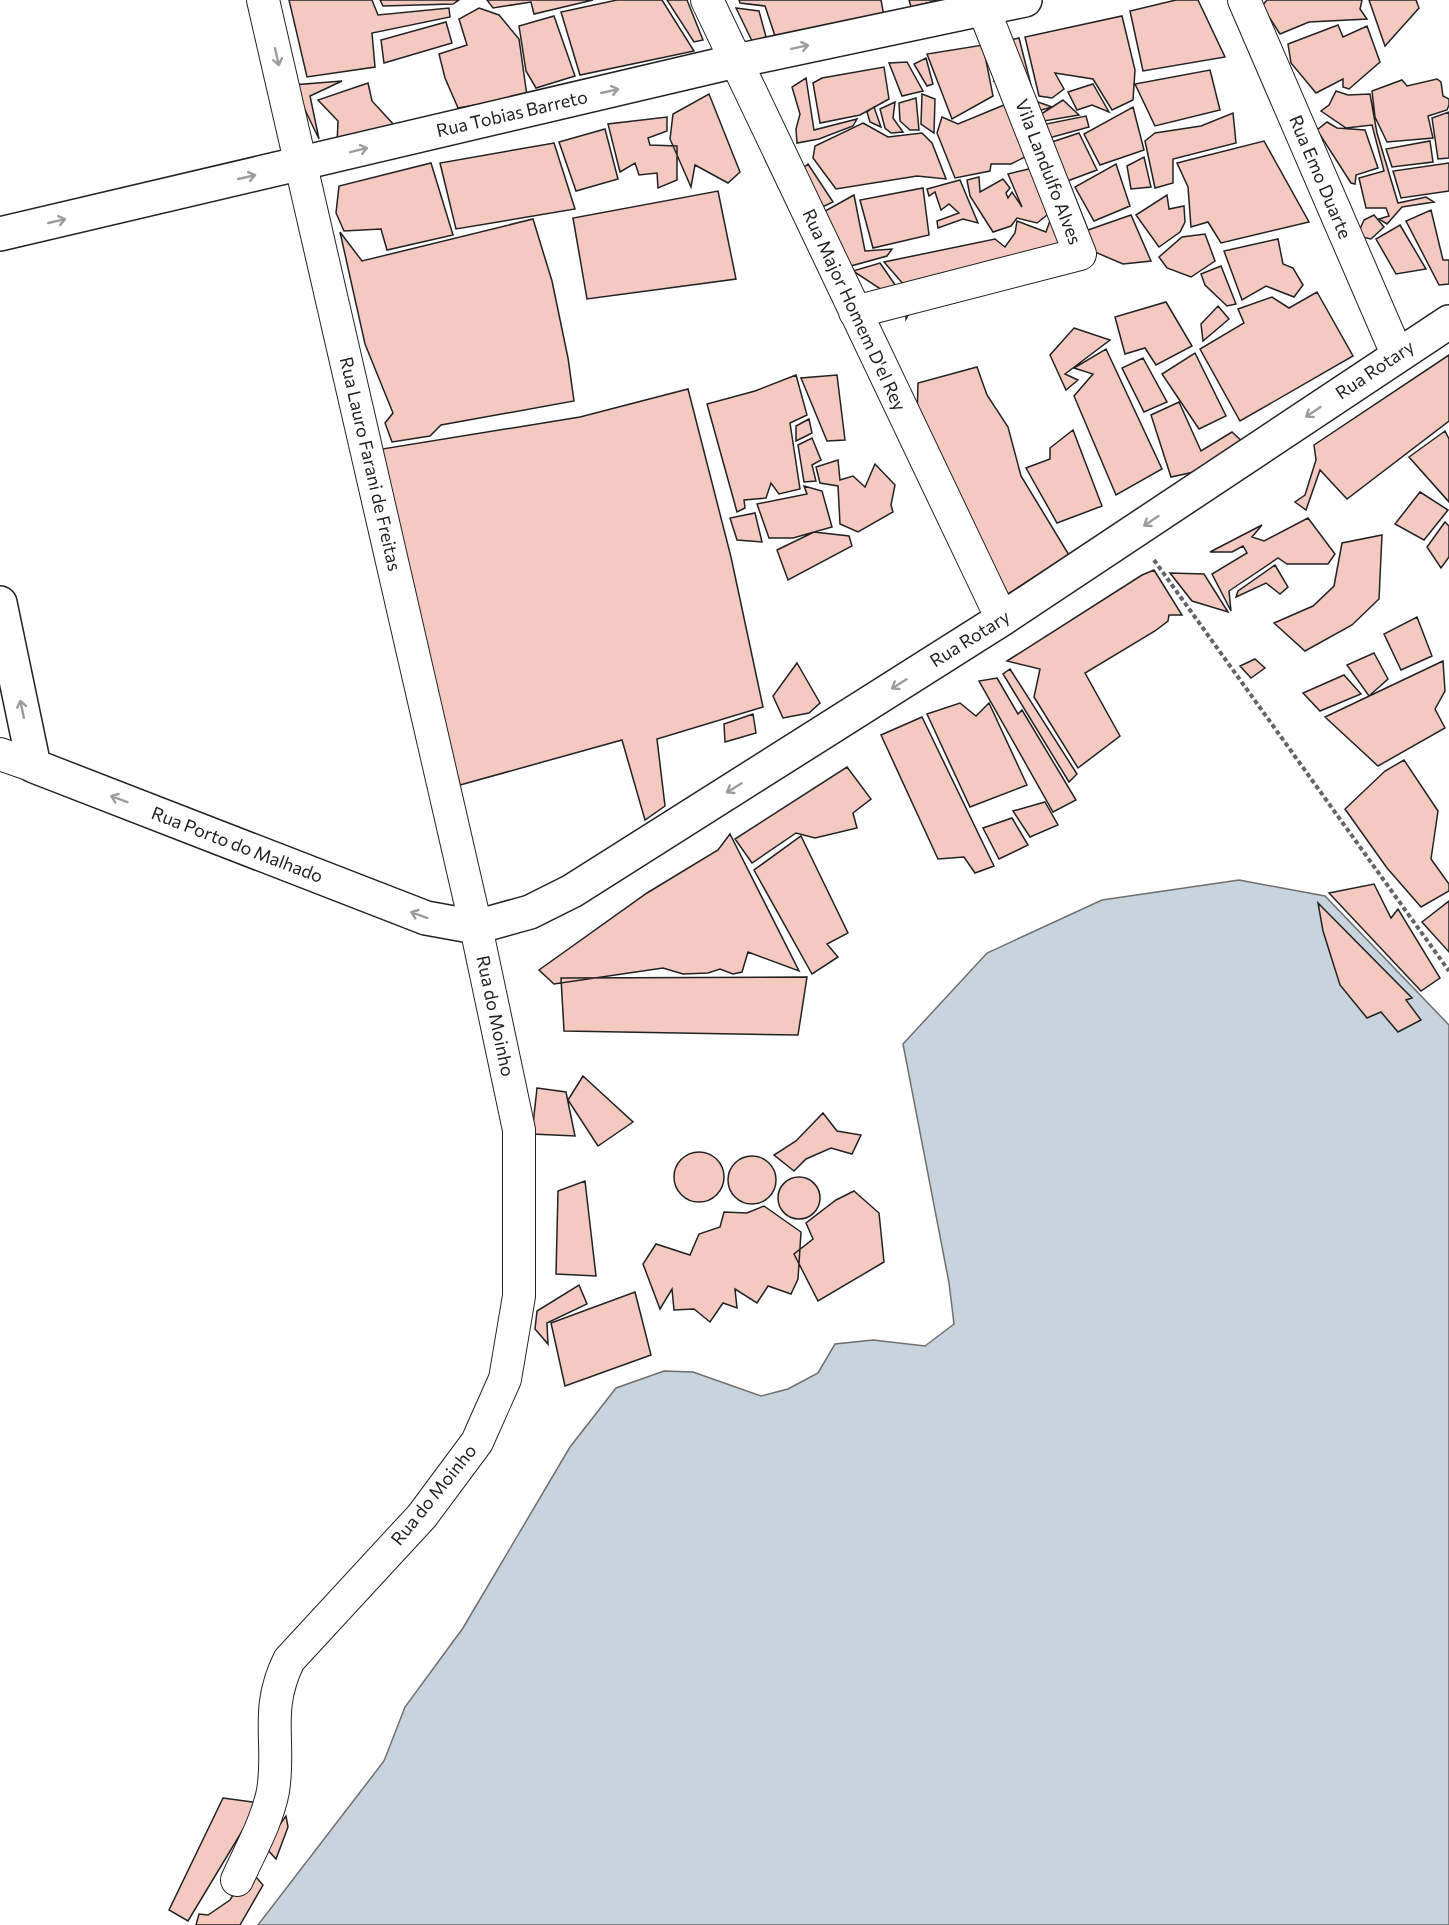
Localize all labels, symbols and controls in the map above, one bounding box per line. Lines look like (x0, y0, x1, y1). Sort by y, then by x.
one-way arrow (789, 41, 809, 52)
one-way arrow (271, 47, 283, 66)
one-way arrow (600, 84, 619, 96)
street label: Rua Tobias Barreto (434, 85, 590, 141)
street label: Vila Landulfo Alves (1011, 96, 1087, 247)
street label: Rua Emo Duarte (1285, 111, 1357, 242)
one-way arrow (349, 144, 368, 156)
one-way arrow (237, 171, 256, 182)
street label: Rua Major Homem D'el Rey (798, 205, 911, 414)
one-way arrow (47, 215, 66, 227)
street label: Rua Rotary (1331, 335, 1418, 404)
street label: Rua Lauro Farani de Freitas (336, 354, 406, 573)
one-way arrow (1305, 406, 1321, 418)
one-way arrow (1143, 515, 1160, 527)
street label: Rua Rotary (925, 605, 1014, 671)
one-way arrow (891, 679, 908, 691)
one-way arrow (16, 700, 28, 719)
one-way arrow (726, 782, 743, 795)
one-way arrow (111, 793, 129, 804)
street label: Rua Porto do Malhado (149, 801, 326, 887)
one-way arrow (410, 909, 429, 920)
street label: Rua do Moinho (472, 953, 520, 1078)
street label: Rua do Moinho (386, 1439, 481, 1549)

